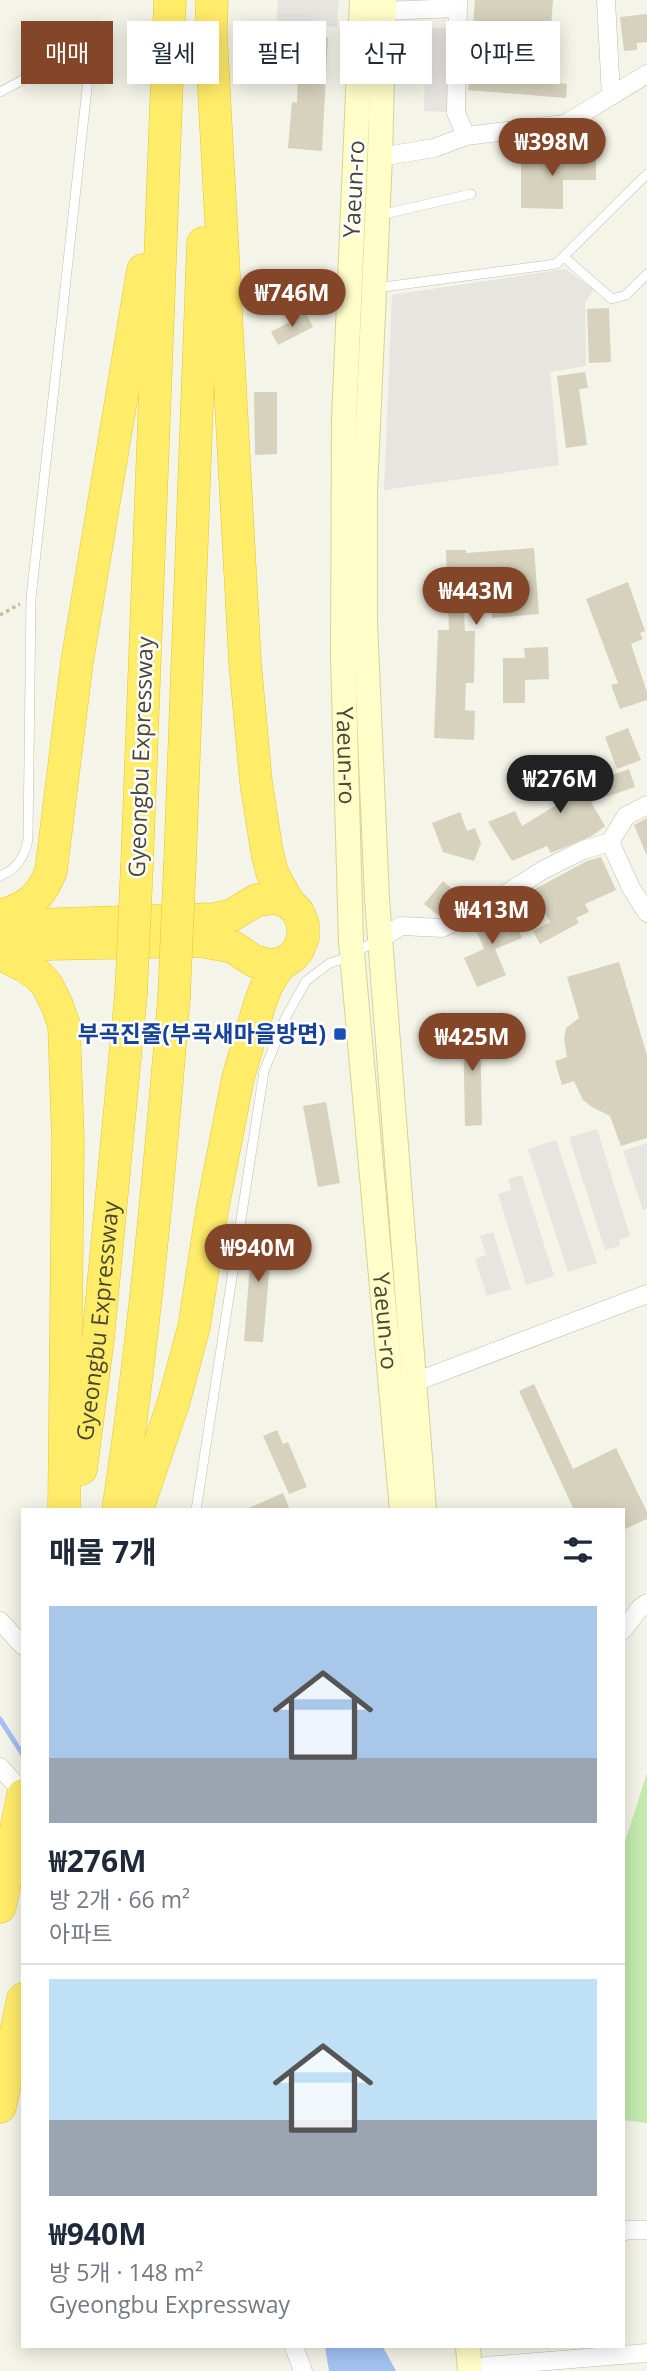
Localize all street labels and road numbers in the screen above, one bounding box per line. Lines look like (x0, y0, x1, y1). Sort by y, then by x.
street label: Yaeun-ro (334, 139, 372, 238)
street label: Gyeongbu Expressway (120, 636, 160, 878)
street label: Yaeun-ro (329, 706, 364, 805)
street label: Gyeongbu Expressway (68, 1199, 126, 1443)
street label: Yaeun-ro (366, 1271, 406, 1371)

